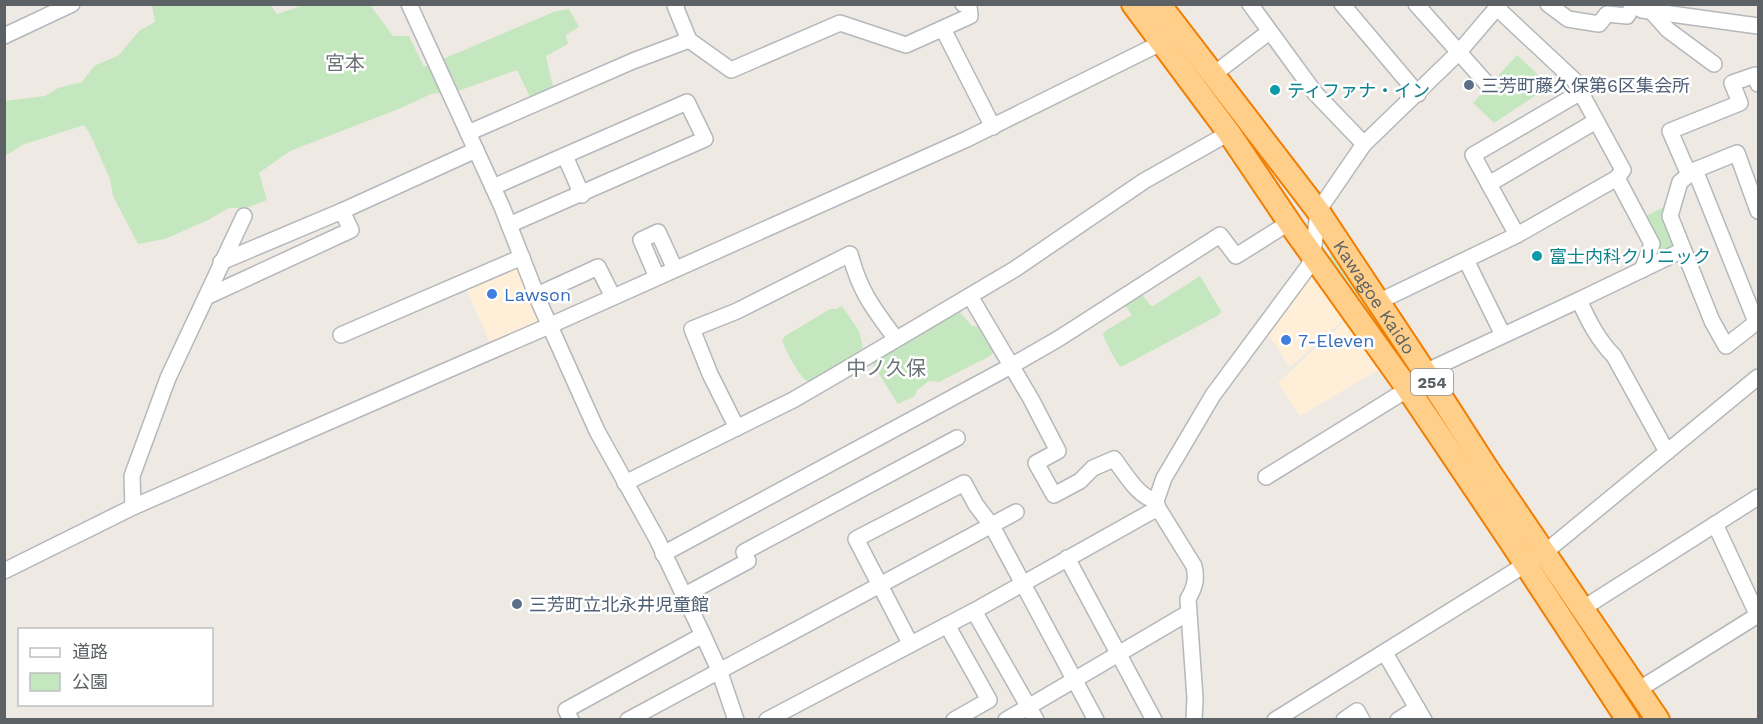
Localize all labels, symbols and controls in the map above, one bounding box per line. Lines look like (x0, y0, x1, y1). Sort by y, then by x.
district label: 宮本 (325, 51, 365, 75)
place label: 三芳町藤久保第6区集会所 (1481, 75, 1690, 96)
marker: 三芳町藤久保第6区集会所 (1462, 78, 1476, 92)
place label: ティファナ・イン (1287, 80, 1430, 101)
marker: ティファナ・イン (1268, 83, 1282, 97)
street label: Kawagoe Kaido (1330, 236, 1420, 358)
place label: 富士内科クリニック (1549, 246, 1711, 267)
marker: 富士内科クリニック (1530, 249, 1544, 263)
place label: Lawson (504, 284, 571, 305)
marker: Lawson (485, 287, 499, 301)
place label: 7-Eleven (1298, 330, 1374, 351)
marker: 7-Eleven (1279, 333, 1293, 347)
district label: 中ノ久保 (846, 356, 926, 380)
road number: 254 (1411, 369, 1453, 395)
place label: 三芳町立北永井児童館 (529, 594, 709, 615)
marker: 三芳町立北永井児童館 (510, 597, 524, 611)
legend (18, 628, 213, 706)
text: 道路 (72, 641, 108, 662)
text: 公園 (72, 671, 108, 692)

